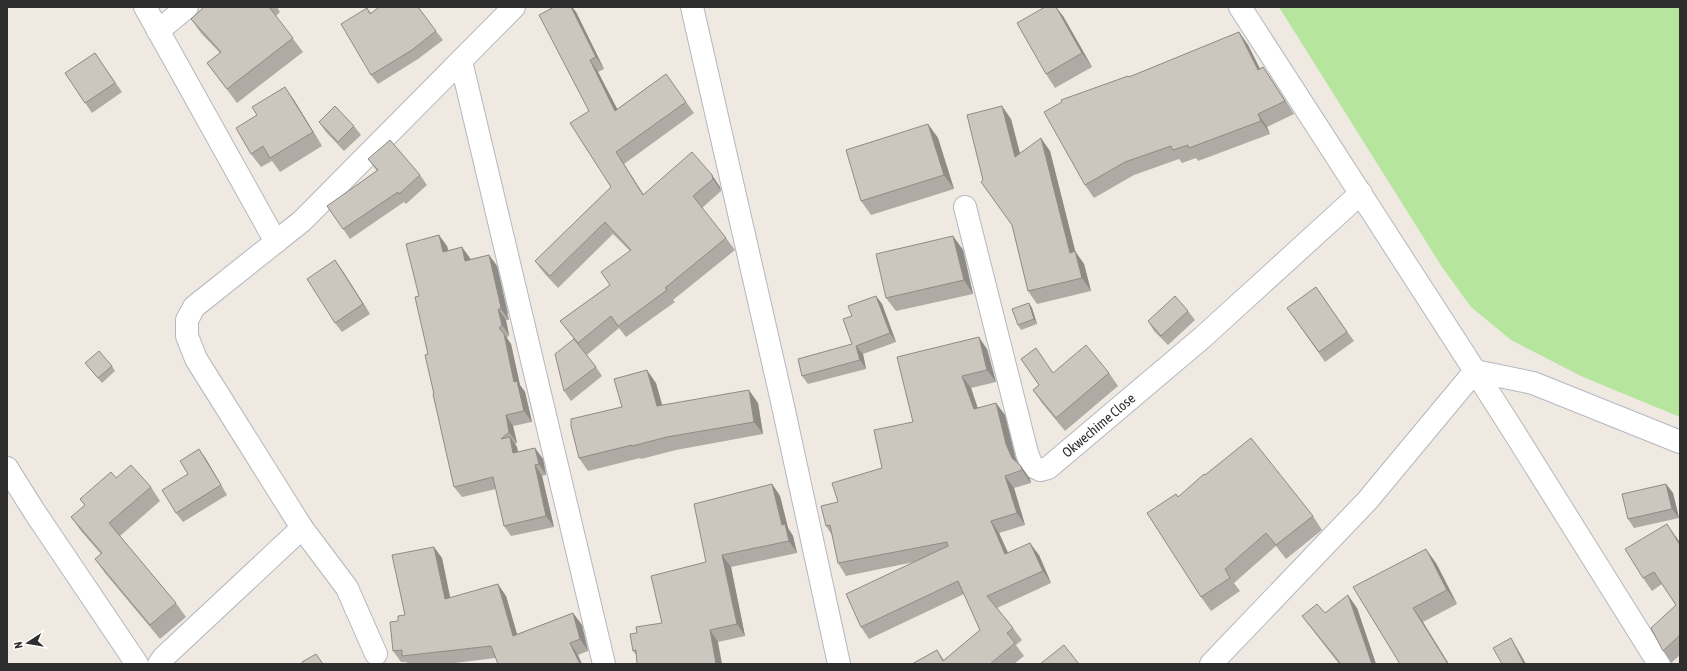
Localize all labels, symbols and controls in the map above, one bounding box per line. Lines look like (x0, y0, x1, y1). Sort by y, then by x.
street label: Okwechime Close (1059, 390, 1138, 461)
north arrow (8, 623, 48, 663)
text: N (12, 641, 25, 650)

